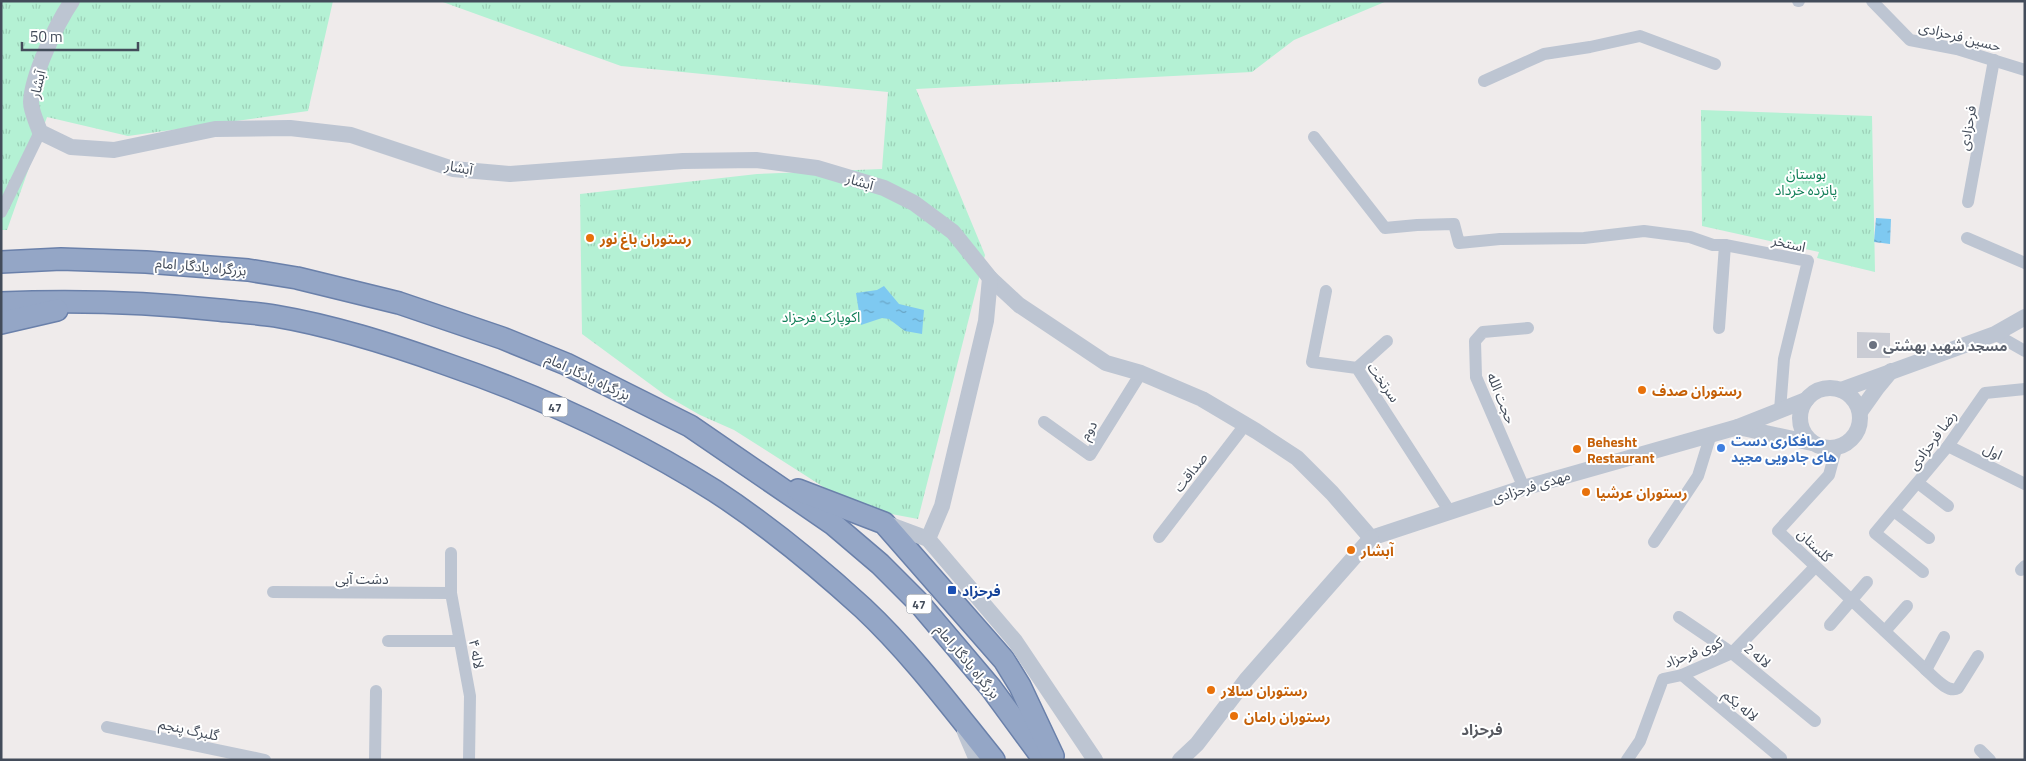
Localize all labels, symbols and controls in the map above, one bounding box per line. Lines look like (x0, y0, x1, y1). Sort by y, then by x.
street label: حسین فرحزادی (1917, 16, 2003, 56)
scale bar (22, 20, 139, 52)
text: 50 m (30, 25, 63, 48)
street label: آبشار (23, 67, 51, 101)
street label: فرحزادی (1953, 104, 1981, 152)
street label: آبشار (442, 154, 476, 180)
park label: بوستان پانزده خرداد (1775, 163, 1837, 200)
street label: آبشار (843, 167, 877, 195)
place label: رستوران باغ نور (599, 228, 692, 250)
street label: استخر (1769, 229, 1808, 257)
marker: رستوران باغ نور (584, 232, 596, 244)
street label: بزرگراه یادگار امام (154, 252, 248, 281)
park label: اکوپارک فرحزاد (782, 306, 860, 327)
place label: مسجد شهید بهشتی (1883, 335, 2007, 356)
marker: مسجد شهید بهشتی (1867, 339, 1879, 351)
street label: بزرگراه یادگار امام (542, 347, 634, 406)
street label: سرتخت (1363, 358, 1405, 406)
street label: حجت الله (1482, 369, 1522, 427)
place label: رستوران صدف (1652, 380, 1742, 401)
marker: رستوران صدف (1636, 384, 1648, 396)
road number: 47 (542, 398, 568, 417)
street label: رضا فرحزادی (1903, 406, 1961, 474)
street label: دوم (1074, 416, 1103, 444)
place label: صافکاری دست های جادویی مجید (1731, 430, 1837, 467)
place label: Behesht Restaurant (1587, 431, 1655, 468)
street label: اول (1980, 437, 2006, 465)
marker: صافکاری دست های جادویی مجید (1715, 442, 1727, 454)
marker: Behesht Restaurant (1571, 443, 1583, 455)
street label: صداقت (1168, 448, 1212, 496)
street label: مهدی فرحزادی (1489, 464, 1573, 508)
place label: رستوران عرشیا (1596, 482, 1687, 503)
marker: رستوران عرشیا (1580, 486, 1592, 498)
street label: گلستان (1793, 523, 1837, 567)
place label: آبشار (1360, 540, 1394, 561)
marker: آبشار (1345, 544, 1357, 556)
street label: دشت آبی (335, 568, 389, 589)
place label: فرحزاد (962, 580, 1001, 601)
marker: فرحزاد (946, 584, 958, 596)
road number: 47 (906, 594, 932, 614)
street label: بزرگراه یادگار امام (930, 619, 1006, 704)
street label: کوی فرحزاد (1661, 631, 1725, 673)
street label: لاله ۴ (464, 637, 490, 671)
street label: لاله 2 (1740, 638, 1776, 672)
place label: رستوران سالار (1220, 680, 1308, 701)
marker: رستوران سالار (1205, 684, 1217, 696)
street label: لاله یکم (1718, 684, 1763, 727)
place label: رستوران رامان (1244, 706, 1331, 727)
marker: رستوران رامان (1228, 710, 1240, 722)
street label: گلبرگ پنجم (157, 712, 221, 747)
district label: فرحزاد (1461, 718, 1503, 741)

